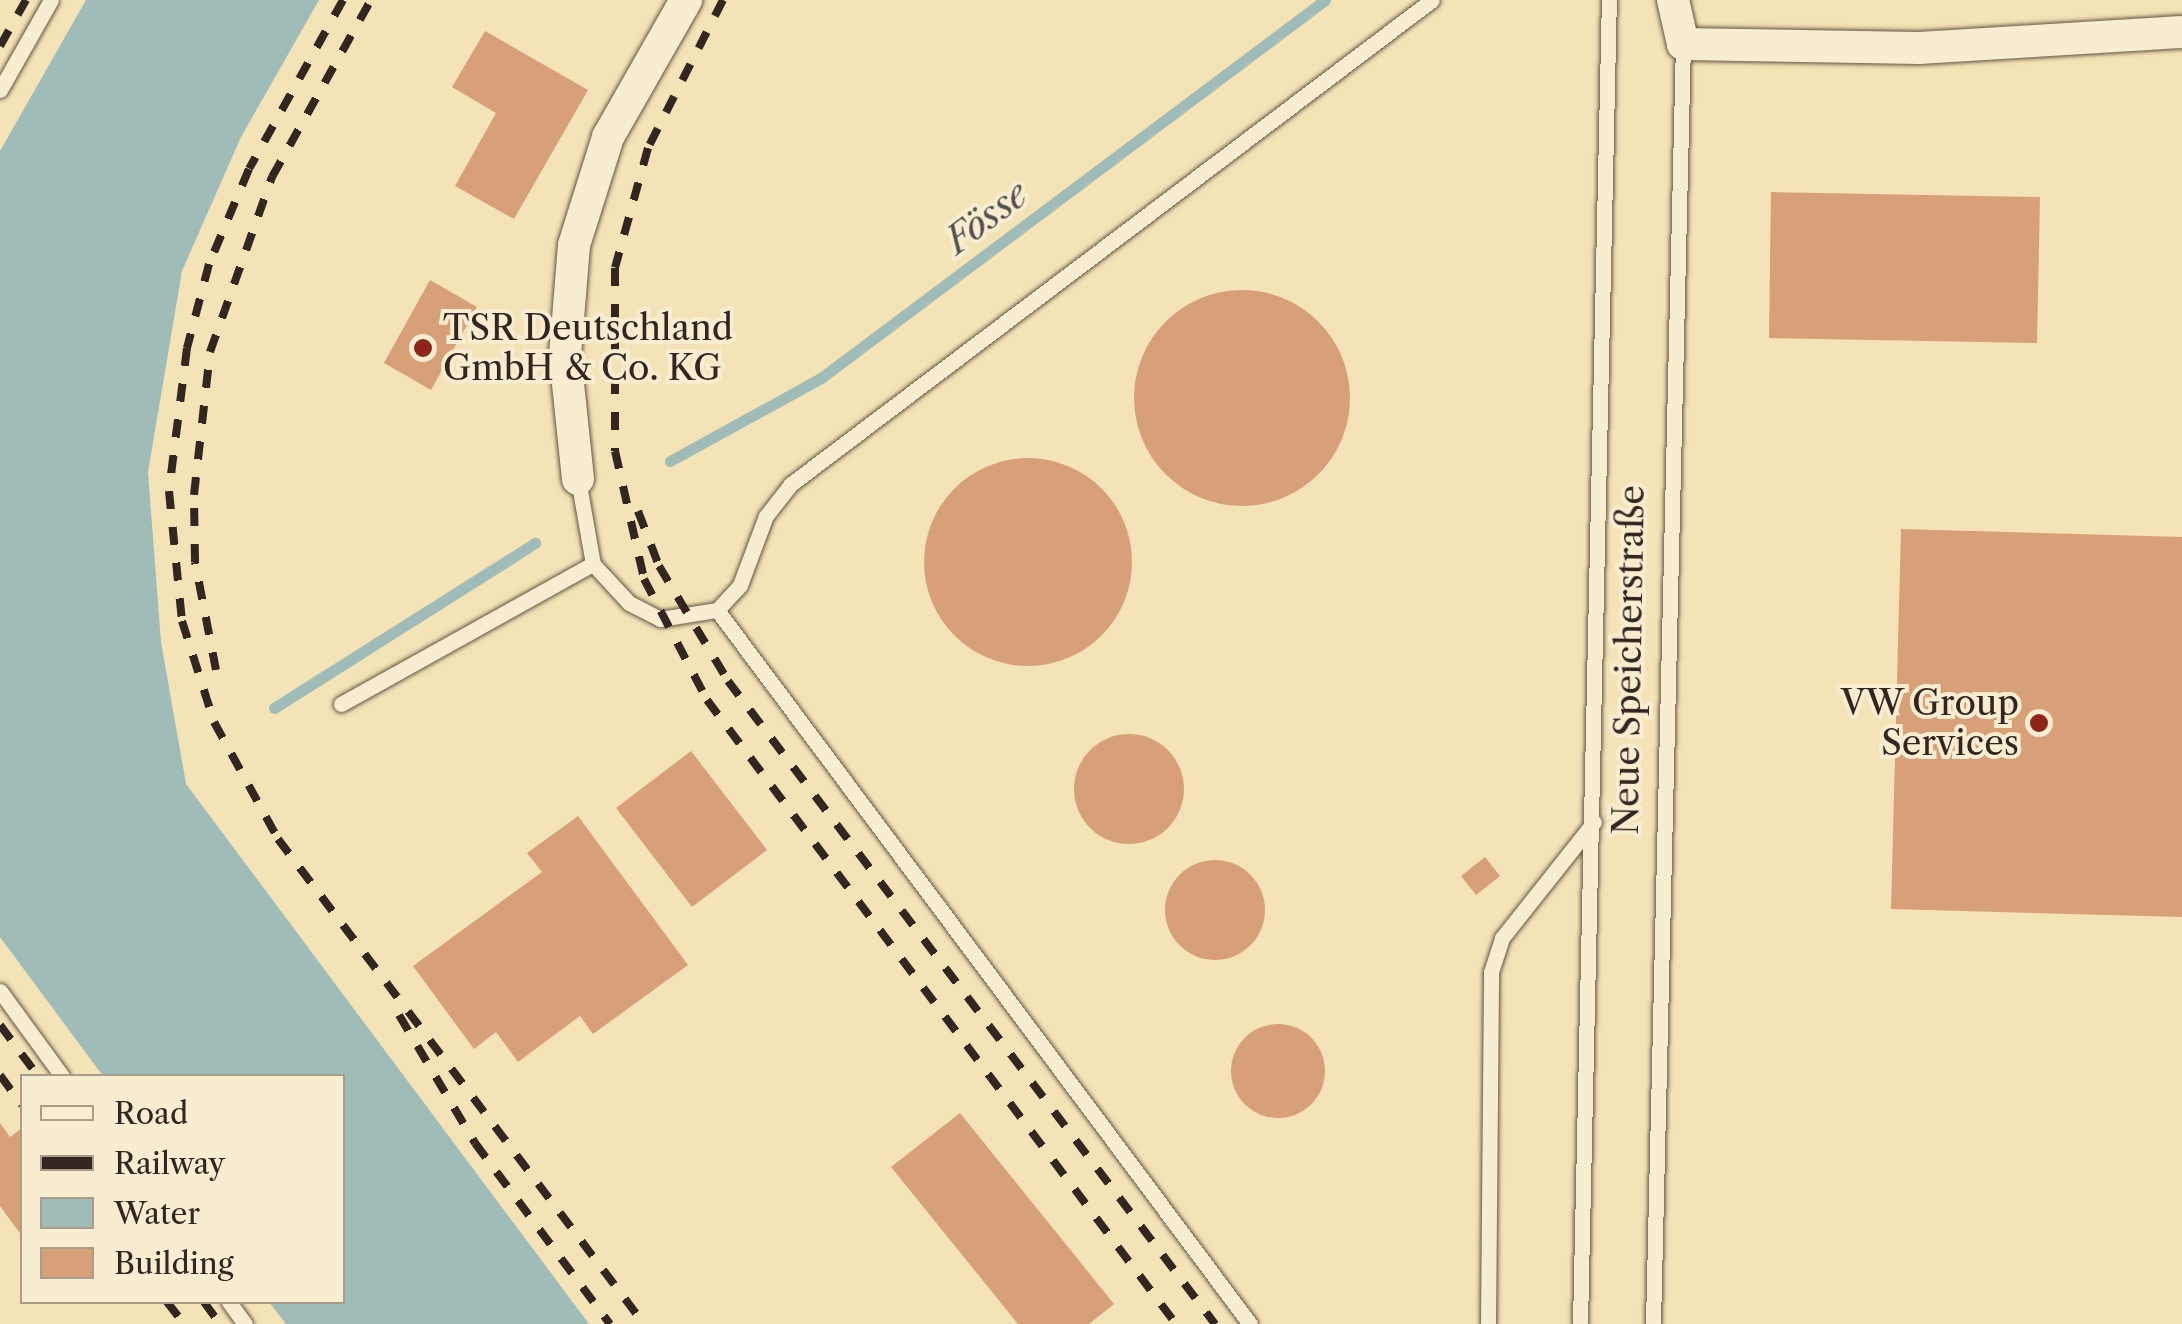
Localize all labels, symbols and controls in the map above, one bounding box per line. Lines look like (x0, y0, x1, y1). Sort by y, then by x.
water label: Fösse (936, 171, 1036, 263)
place label: TSR Deutschland GmbH & Co. KG (443, 307, 735, 389)
marker: TSR Deutschland GmbH & Co. KG (412, 337, 434, 359)
street label: Neue Speicherstraße (1605, 485, 1653, 835)
place label: VW Group Services (1839, 682, 2019, 764)
marker: VW Group Services (2028, 712, 2050, 734)
legend (20, 1074, 345, 1304)
text: Road (114, 1095, 188, 1132)
text: Railway (114, 1145, 225, 1182)
text: Water (114, 1195, 200, 1232)
text: Building (114, 1245, 234, 1282)

